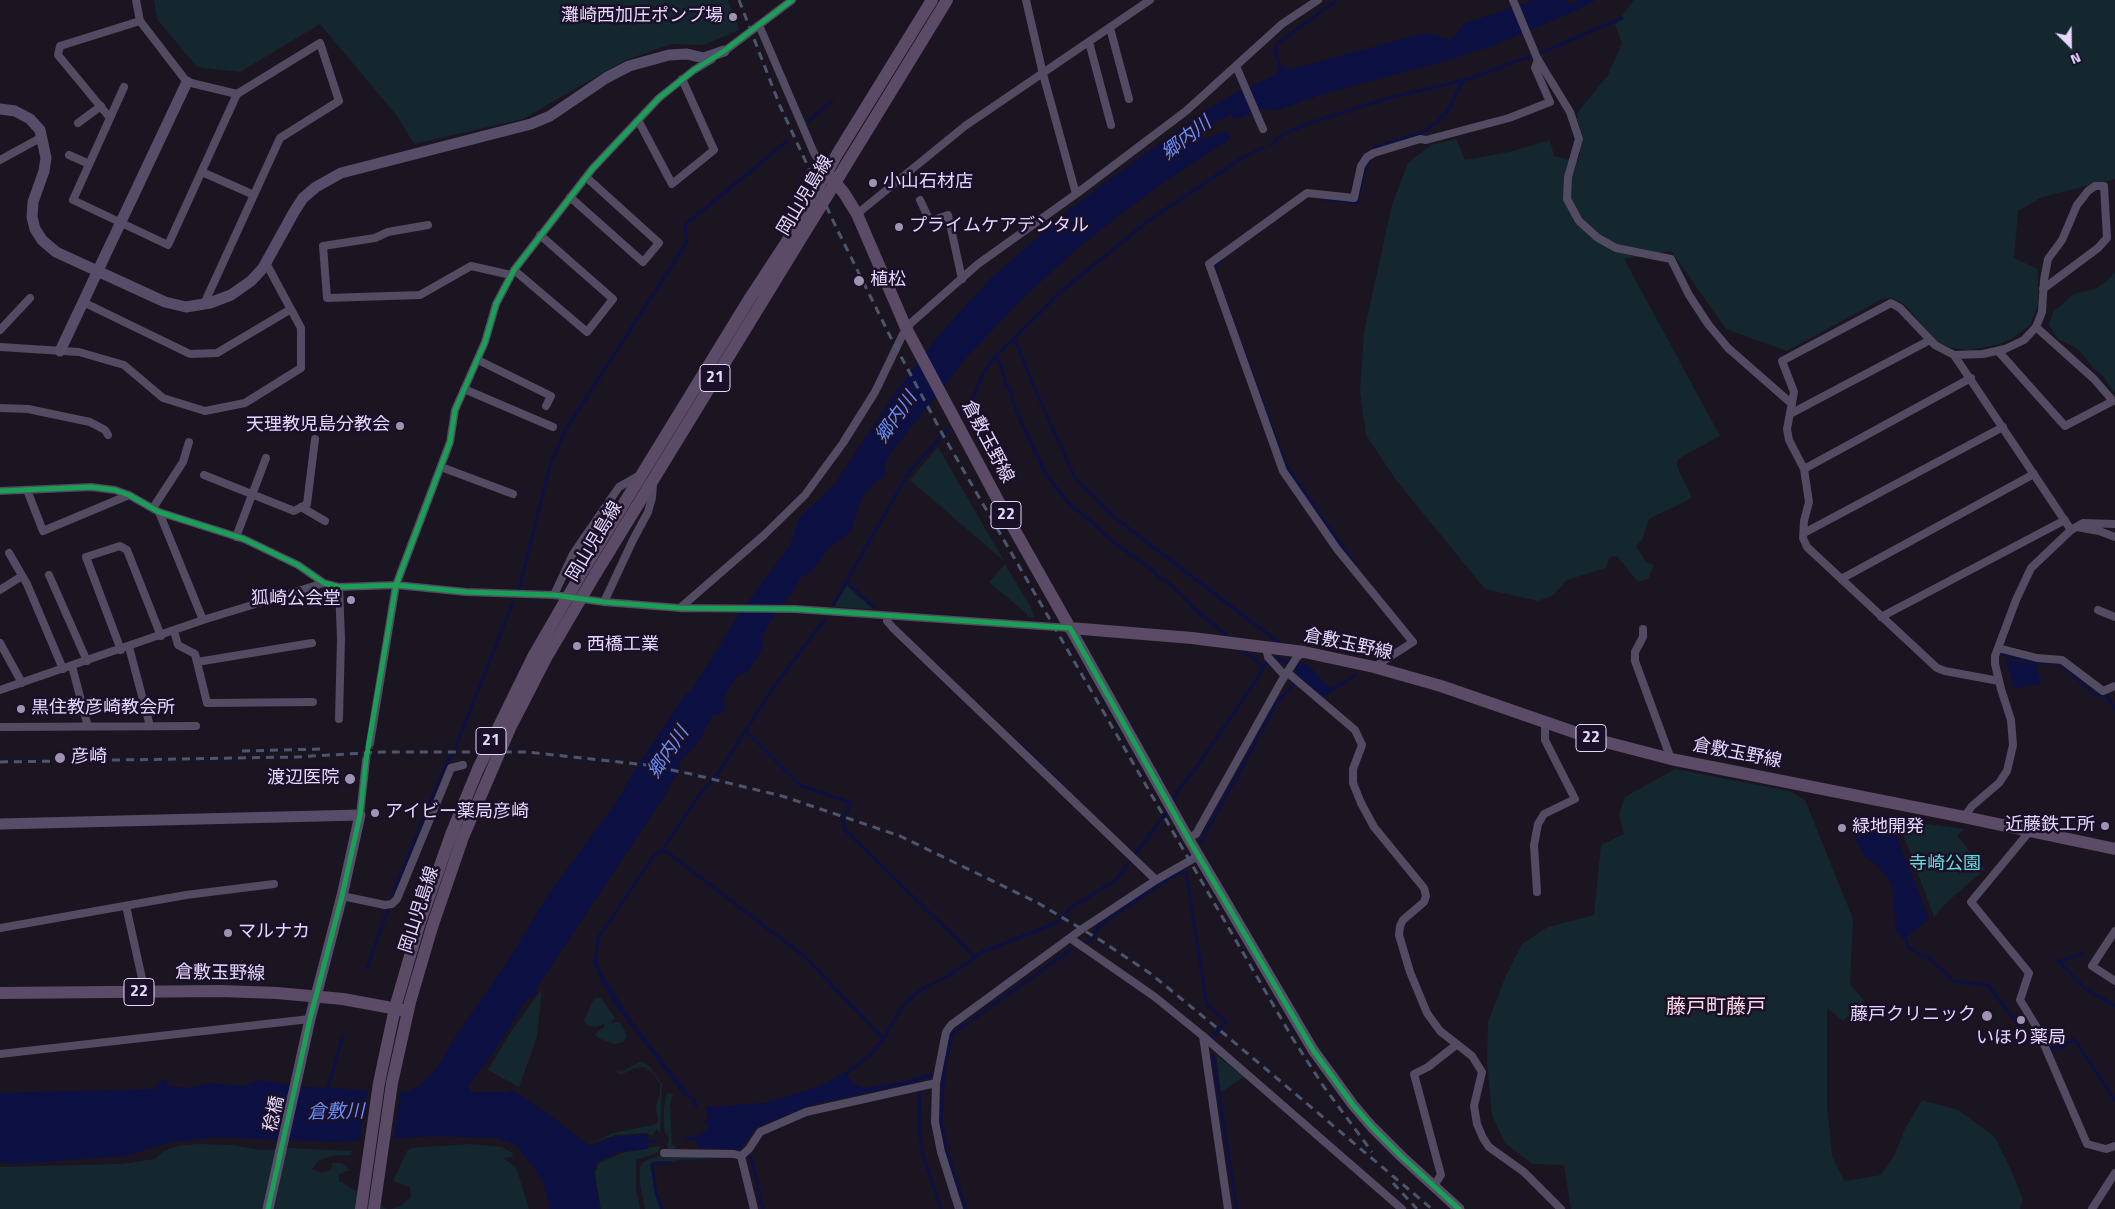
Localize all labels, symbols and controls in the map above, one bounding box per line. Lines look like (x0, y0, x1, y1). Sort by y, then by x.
place label: 灘崎西加圧ポンプ場 (561, 6, 723, 28)
marker: 灘崎西加圧ポンプ場 (727, 11, 739, 23)
north arrow (2045, 20, 2095, 70)
text: N (2067, 48, 2085, 71)
water label: 郷内川 (1158, 112, 1216, 166)
street label: 岡山児島線 (774, 152, 838, 240)
place label: 小山石材店 (883, 172, 973, 194)
marker: 小山石材店 (867, 177, 879, 189)
place label: プライムケアデンタル (909, 216, 1089, 238)
marker: プライムケアデンタル (893, 221, 905, 233)
place label: 植松 (870, 270, 906, 292)
marker: 植松 (852, 274, 866, 288)
road number: 21 (700, 364, 730, 392)
water label: 郷内川 (871, 388, 923, 448)
street label: 倉敷玉野線 (956, 397, 1018, 487)
place label: 天理教児島分教会 (246, 415, 390, 437)
marker: 天理教児島分教会 (394, 420, 406, 432)
street label: 岡山児島線 (563, 498, 627, 586)
road number: 22 (991, 502, 1021, 528)
place label: 狐崎公会堂 (251, 589, 341, 611)
marker: 狐崎公会堂 (345, 594, 357, 606)
street label: 倉敷玉野線 (1302, 625, 1394, 665)
place label: 西橋工業 (587, 635, 659, 657)
marker: 西橋工業 (571, 640, 583, 652)
place label: 黒住教彦崎教会所 (31, 698, 175, 720)
marker: 黒住教彦崎教会所 (15, 703, 27, 715)
water label: 郷内川 (644, 723, 694, 783)
road number: 22 (1576, 724, 1606, 751)
road number: 21 (476, 728, 506, 754)
street label: 倉敷玉野線 (1691, 735, 1783, 773)
place label: 彦崎 (71, 747, 107, 769)
marker: 彦崎 (53, 751, 67, 765)
place label: 渡辺医院 (267, 768, 339, 790)
marker: 渡辺医院 (343, 772, 357, 786)
place label: アイビー薬局彦崎 (385, 802, 529, 824)
marker: アイビー薬局彦崎 (369, 807, 381, 819)
place label: 近藤鉄工所 (2005, 815, 2095, 837)
place label: 緑地開発 (1852, 817, 1924, 839)
marker: 近藤鉄工所 (2099, 820, 2111, 832)
marker: 緑地開発 (1836, 822, 1848, 834)
park label: 寺崎公園 (1909, 854, 1981, 876)
street label: 岡山児島線 (396, 864, 444, 956)
place label: マルナカ (238, 922, 310, 944)
marker: マルナカ (222, 927, 234, 939)
street label: 倉敷玉野線 (175, 962, 265, 986)
road number: 22 (124, 979, 154, 1006)
district label: 藤戸町藤戸 (1666, 996, 1766, 1020)
place label: 藤戸クリニック (1850, 1005, 1976, 1027)
marker: 藤戸クリニック (1980, 1009, 1994, 1023)
marker: いほり薬局 (2015, 1014, 2027, 1026)
place label: いほり薬局 (1976, 1028, 2066, 1050)
street label: 稔橋 (260, 1094, 290, 1134)
water label: 倉敷川 (307, 1101, 365, 1125)

